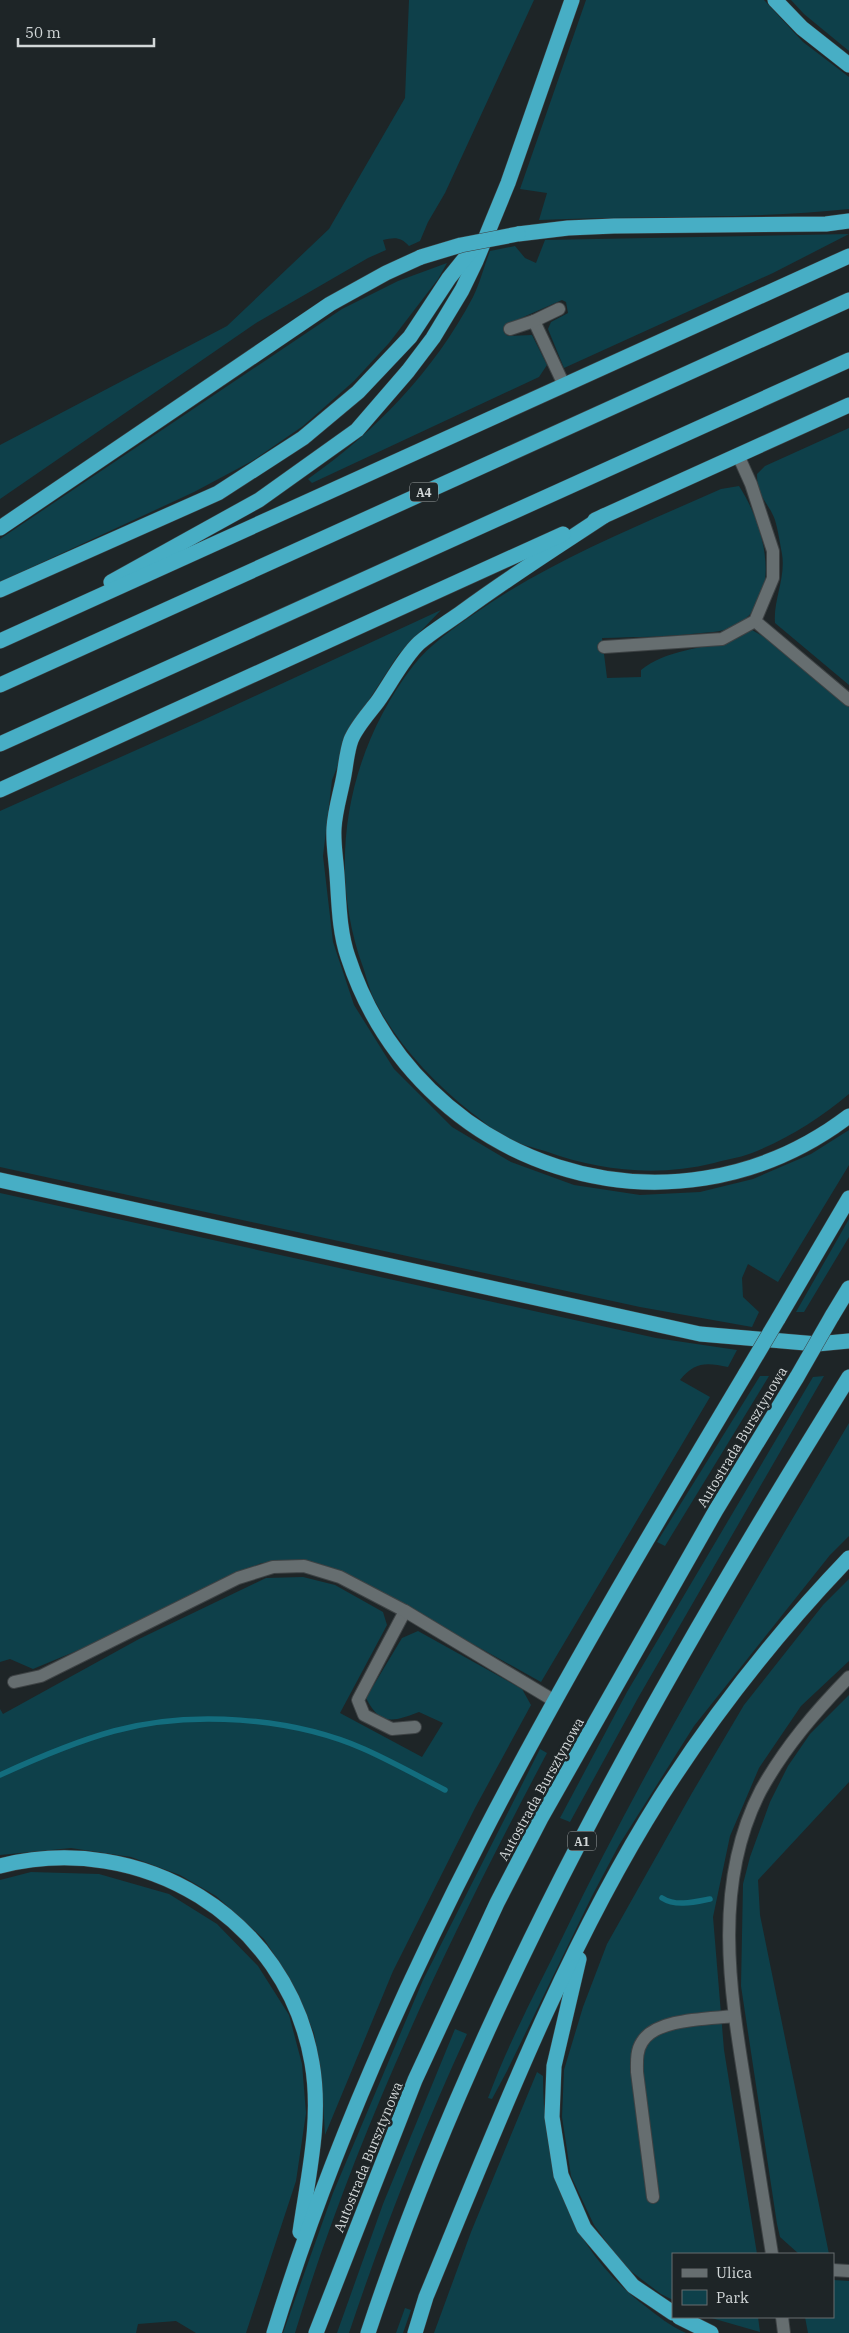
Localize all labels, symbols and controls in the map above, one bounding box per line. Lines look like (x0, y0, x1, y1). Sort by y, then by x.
scale bar (18, 15, 154, 47)
text: 50 m (25, 23, 61, 42)
road number: A4 (410, 482, 438, 502)
street label: Autostrada Bursztynowa (693, 1363, 791, 1511)
street label: Autostrada Bursztynowa (494, 1714, 588, 1864)
road number: A1 (568, 1832, 596, 1850)
street label: Autostrada Bursztynowa (329, 2079, 407, 2235)
legend (672, 2253, 834, 2318)
text: Ulica (716, 2263, 752, 2282)
text: Park (716, 2288, 749, 2307)

